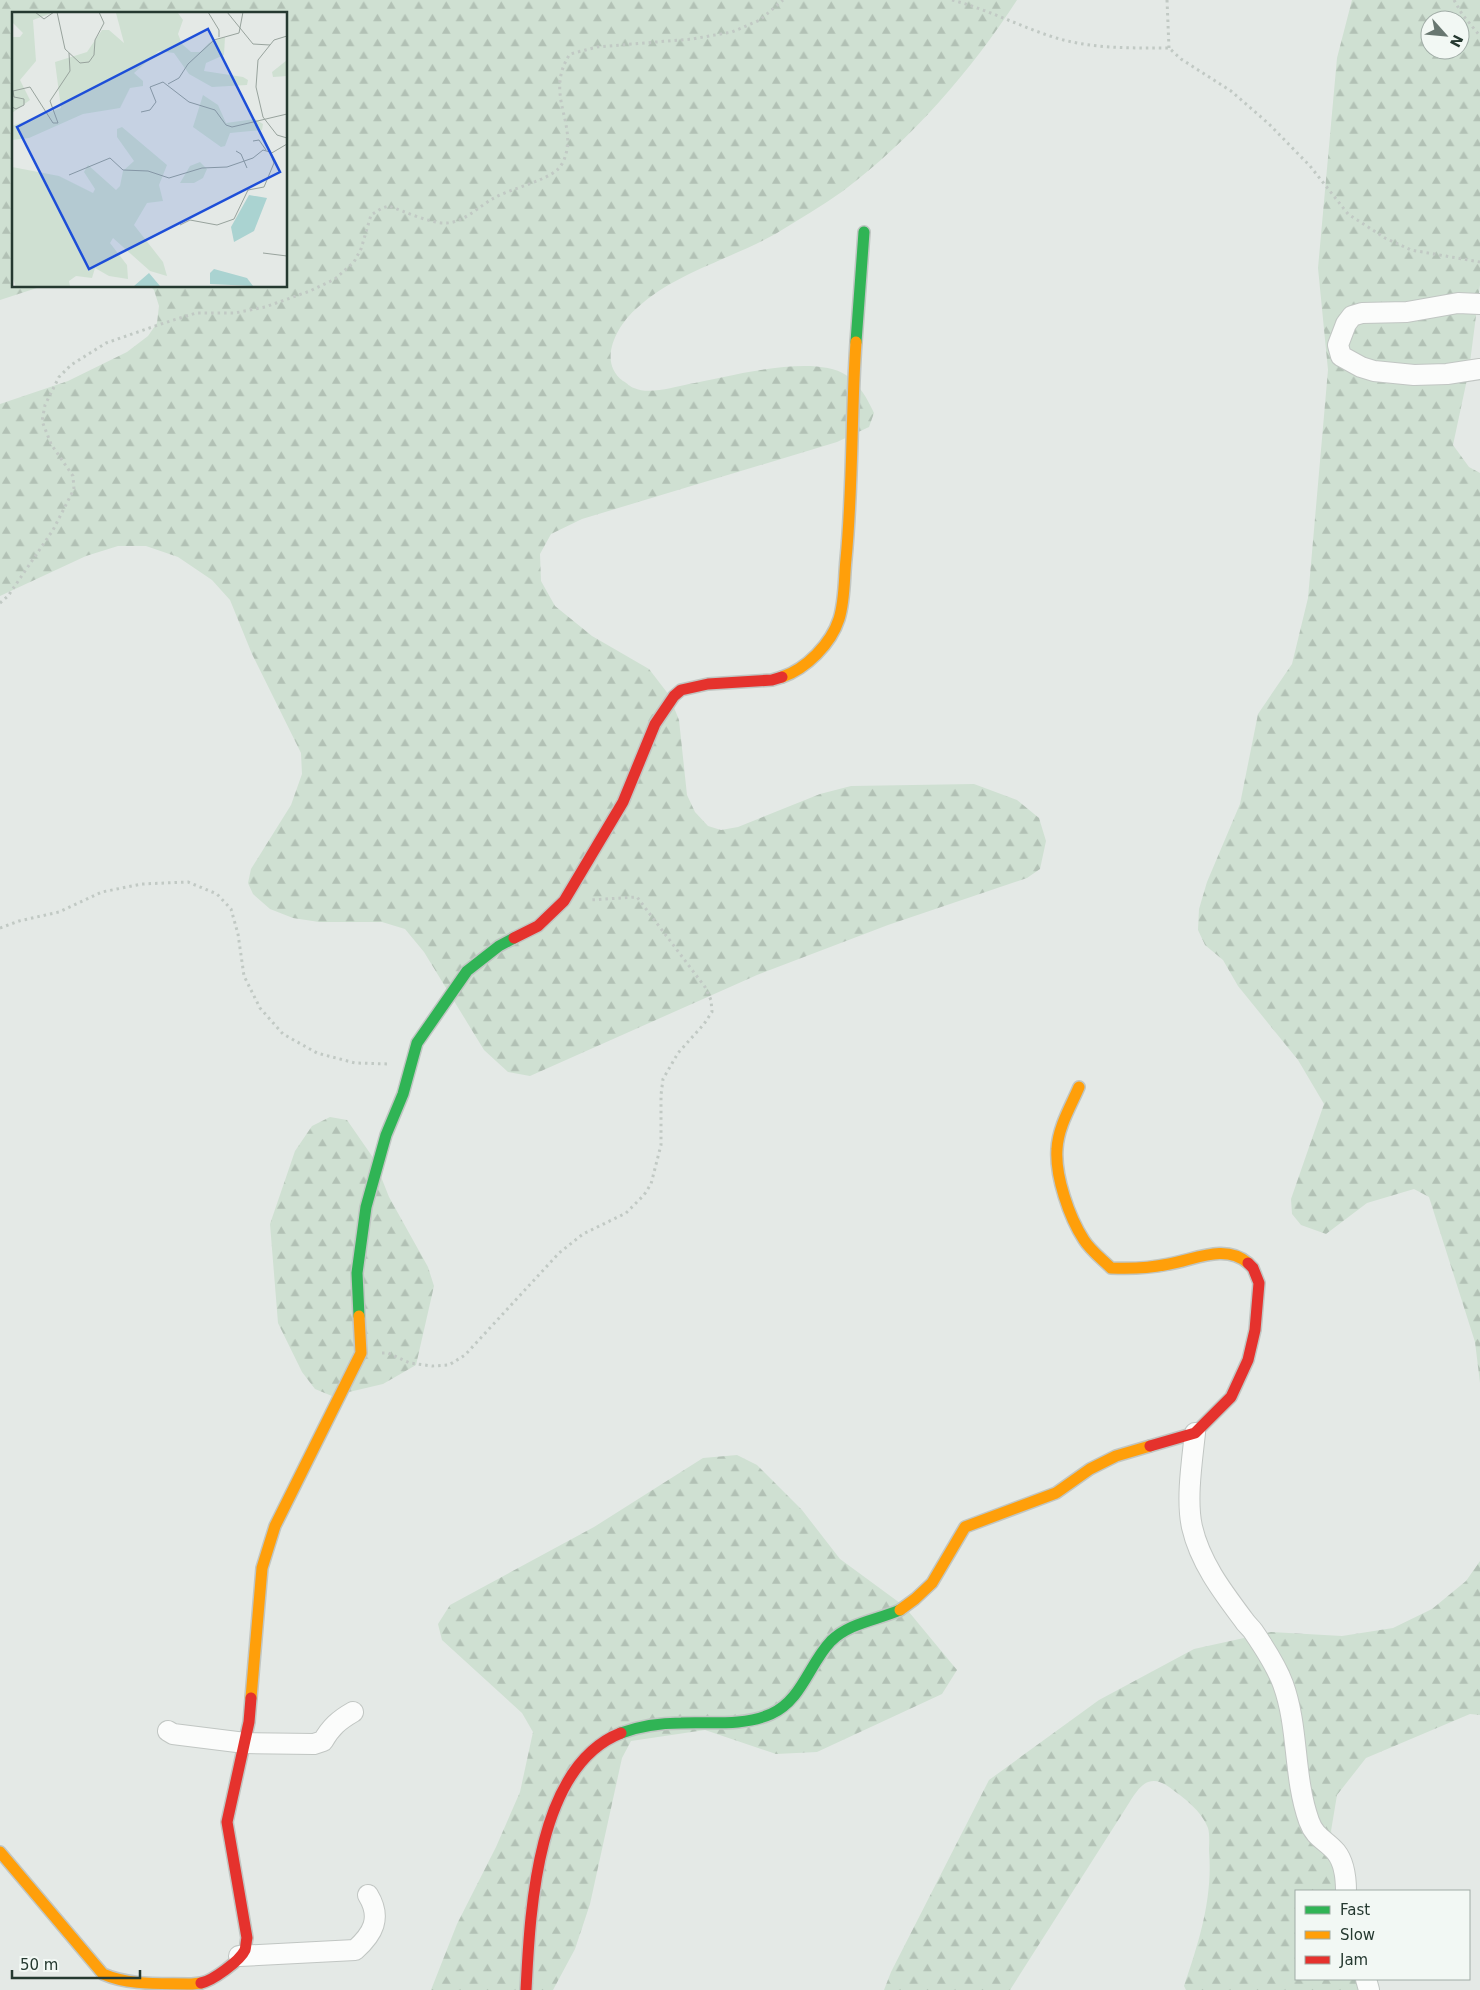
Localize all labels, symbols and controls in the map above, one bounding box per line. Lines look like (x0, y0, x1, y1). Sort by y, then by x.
north arrow (1420, 10, 1470, 60)
inset map (12, 12, 288, 288)
text: N (1447, 32, 1466, 50)
legend (1295, 1890, 1470, 1980)
text: Fast (1340, 1901, 1370, 1919)
text: Slow (1340, 1926, 1375, 1944)
scale bar (12, 1948, 140, 1980)
text: Jam (1339, 1951, 1368, 1969)
text: 50 m (20, 1956, 58, 1974)

